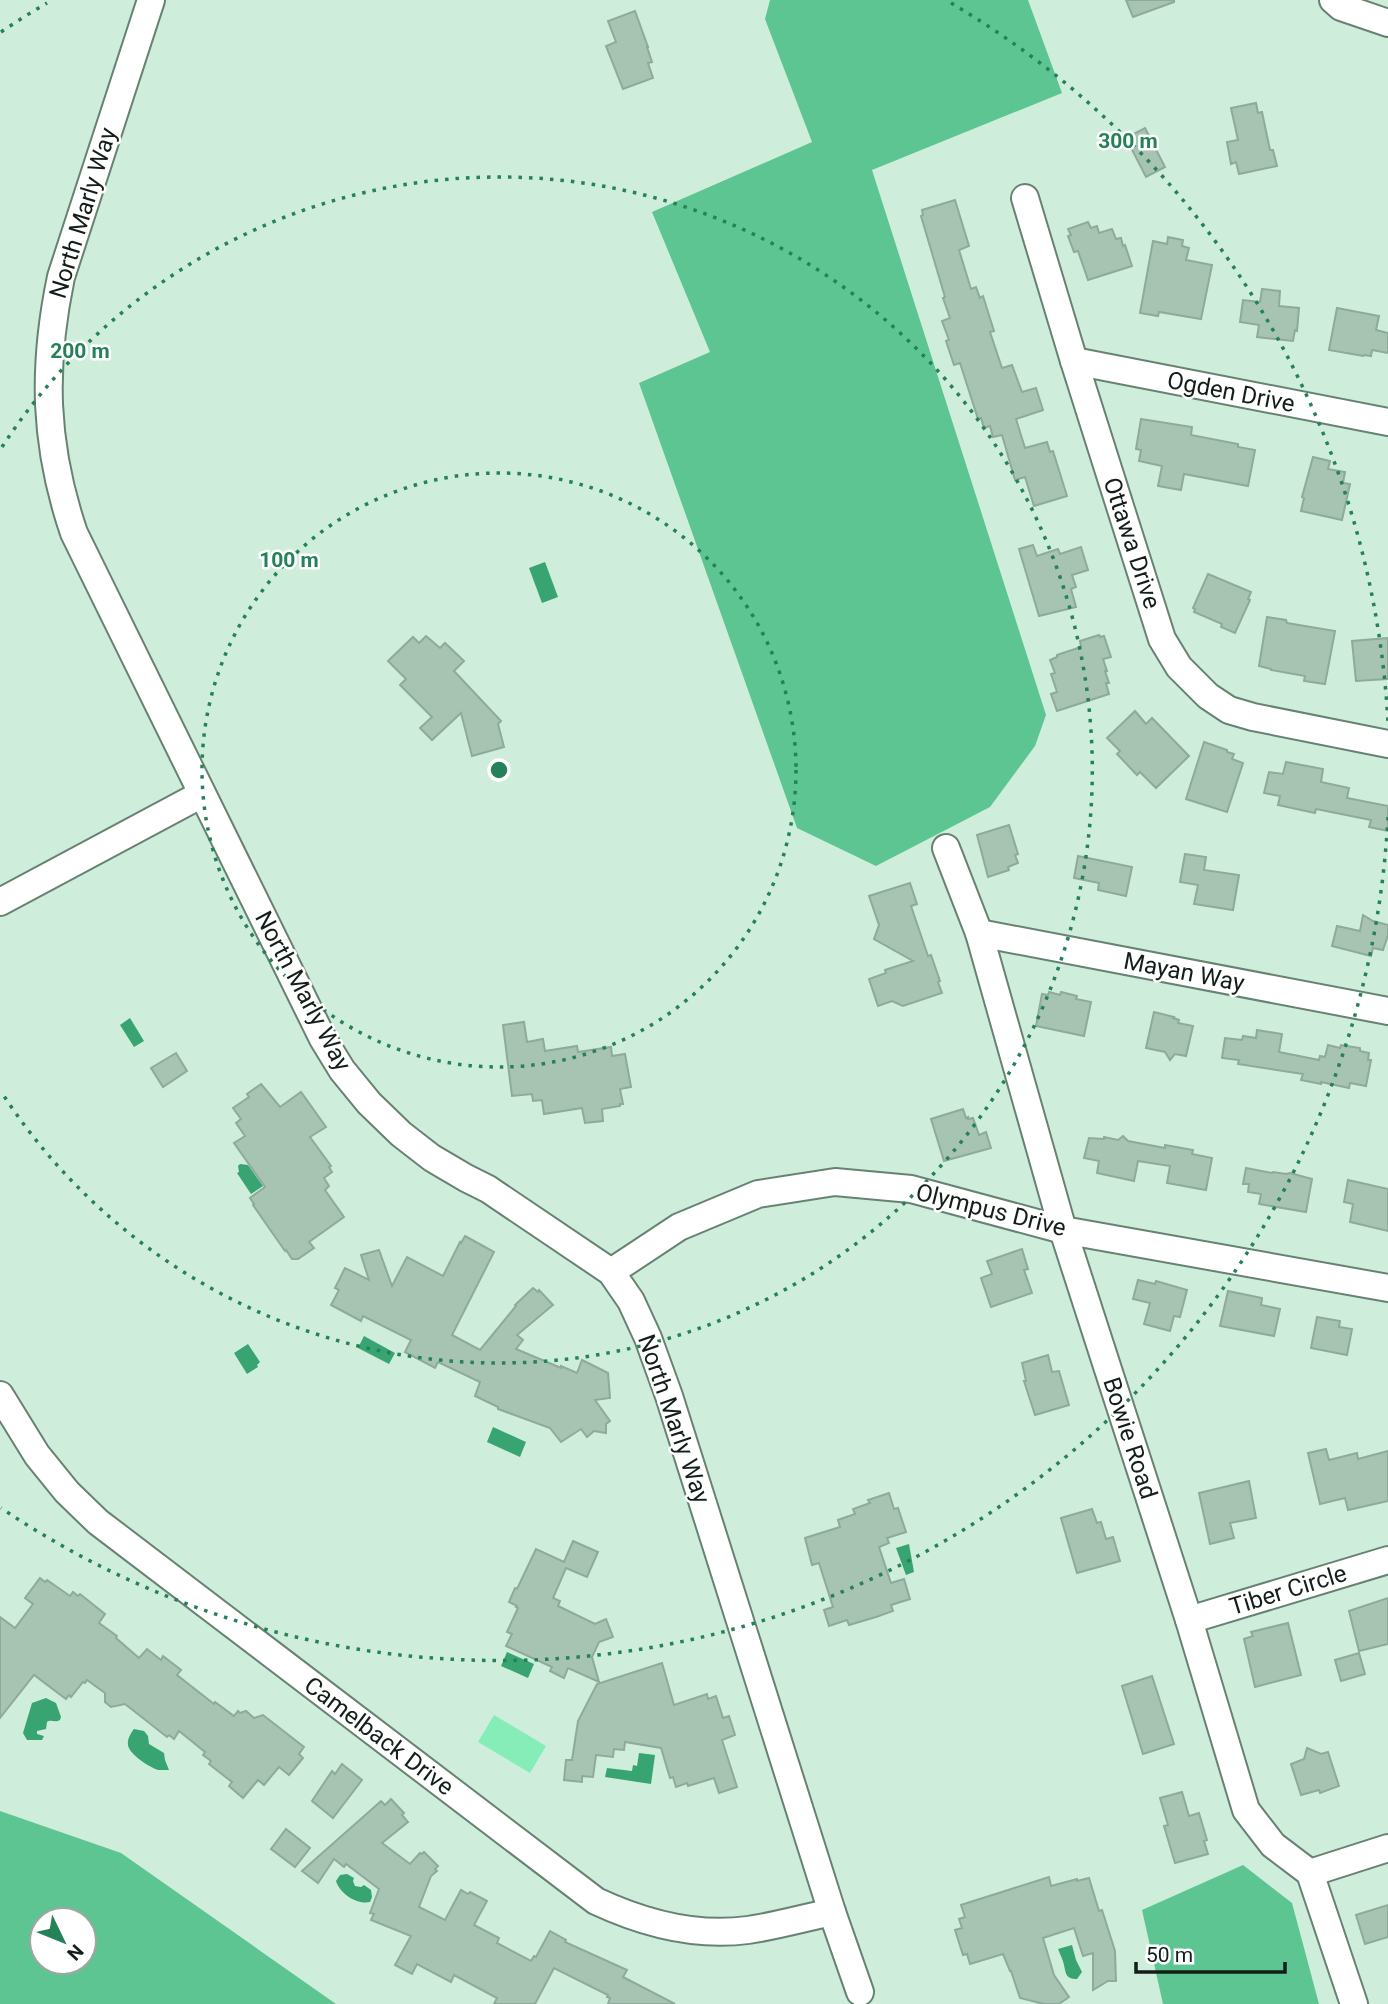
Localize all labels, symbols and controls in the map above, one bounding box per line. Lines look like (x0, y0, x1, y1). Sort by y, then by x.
street label: North Marly Way (44, 124, 122, 302)
text: 300 m (1098, 129, 1158, 153)
text: 200 m (50, 339, 110, 363)
street label: Ogden Drive (1165, 366, 1297, 418)
street label: Ottawa Drive (1098, 474, 1166, 612)
text: 100 m (259, 548, 319, 572)
centre of rings (487, 758, 511, 782)
street label: North Marly Way (249, 906, 357, 1076)
street label: Mayan Way (1121, 947, 1247, 998)
street label: Olympus Drive (913, 1178, 1069, 1242)
street label: North Marly Way (632, 1331, 716, 1508)
street label: Bowie Road (1097, 1374, 1163, 1502)
street label: Tiber Circle (1226, 1559, 1350, 1621)
street label: Camelback Drive (299, 1671, 459, 1801)
north arrow (28, 1906, 98, 1976)
scale bar (1136, 1930, 1285, 1974)
text: N (62, 1940, 88, 1965)
text: 50 m (1146, 1943, 1193, 1967)

